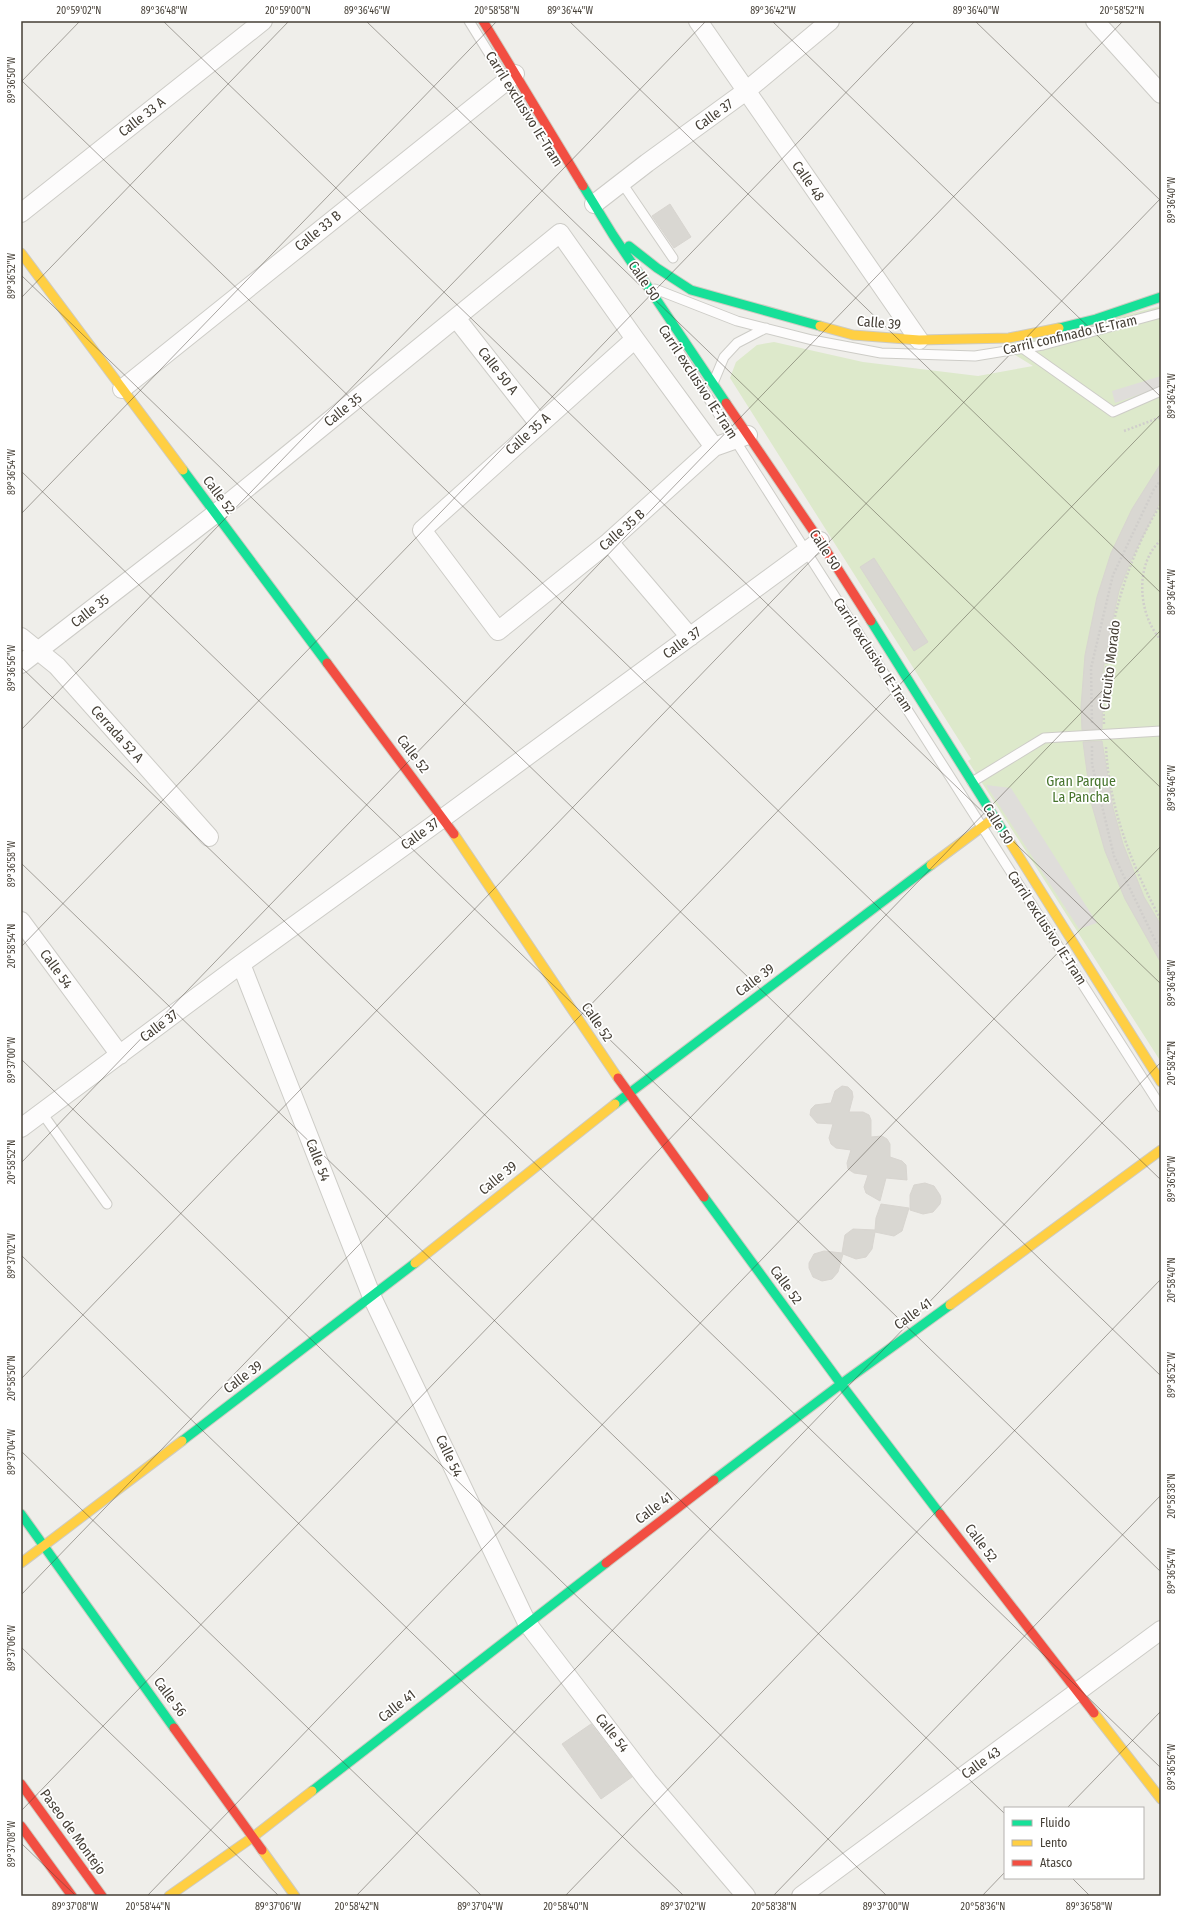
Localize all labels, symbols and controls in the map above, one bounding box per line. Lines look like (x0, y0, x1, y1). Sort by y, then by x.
text: 20°59'02"N (57, 5, 101, 17)
text: 89°36'48"W (141, 5, 188, 17)
text: 20°59'00"N (265, 5, 311, 17)
text: 89°36'46"W (344, 5, 391, 17)
text: 20°58'58"N (474, 5, 520, 17)
text: 89°36'44"W (547, 5, 593, 17)
text: 89°36'42"W (750, 5, 796, 17)
text: 89°36'40"W (953, 5, 1000, 17)
text: 20°58'52"N (1100, 5, 1144, 17)
street label: Carril exclusivo IE-Tram (482, 48, 566, 170)
text: 89°36'50"W (6, 56, 18, 103)
street label: Calle 33 A (115, 93, 169, 140)
street label: Calle 37 (692, 95, 737, 135)
street label: Calle 48 (788, 158, 828, 204)
text: 89°36'40"W (1166, 176, 1178, 223)
street label: Calle 33 B (291, 207, 345, 255)
text: 89°36'52"W (6, 253, 18, 299)
street label: Calle 50 (624, 258, 664, 304)
street label: Carril confinado IE-Tram (1001, 311, 1139, 359)
street label: Calle 39 (856, 313, 902, 333)
street label: Carril exclusivo IE-Tram (655, 322, 741, 442)
street label: Calle 50 A (474, 344, 522, 399)
text: 89°36'42"W (1166, 373, 1178, 419)
street label: Calle 35 (321, 390, 365, 430)
street label: Calle 35 A (502, 409, 554, 459)
text: 89°36'54"W (6, 449, 18, 495)
street label: Calle 52 (199, 472, 239, 518)
street label: Calle 35 B (596, 505, 649, 554)
street label: Calle 50 (806, 527, 844, 573)
text: 89°36'44"W (1166, 569, 1178, 615)
street label: Calle 35 (67, 591, 113, 631)
street label: Carril exclusivo IE-Tram (830, 595, 916, 715)
street label: Circuito Morado (1096, 619, 1124, 711)
street label: Calle 37 (660, 623, 705, 663)
text: 89°36'56"W (6, 644, 18, 691)
street label: Cerrada 52 A (87, 702, 147, 766)
street label: Calle 52 (393, 731, 433, 777)
text: 89°36'46"W (1166, 764, 1178, 811)
park label: Gran Parque La Pancha (1046, 773, 1116, 806)
street label: Calle 50 (979, 800, 1017, 848)
street label: Calle 37 (398, 814, 443, 854)
text: 89°36'58"W (6, 840, 18, 887)
street label: Carril exclusivo IE-Tram (1004, 868, 1090, 988)
text: 20°58'54"N (6, 924, 18, 968)
street label: Calle 54 (36, 946, 76, 992)
text: 89°36'48"W (1166, 959, 1178, 1006)
street label: Calle 39 (732, 960, 778, 1000)
street label: Calle 52 (578, 999, 616, 1045)
street label: Calle 37 (137, 1006, 182, 1046)
text: 89°37'00"W (6, 1036, 18, 1083)
text: 20°58'42"N (1166, 1041, 1178, 1085)
street label: Calle 54 (302, 1136, 334, 1184)
text: 20°58'52"N (6, 1140, 18, 1184)
text: 89°36'50"W (1166, 1155, 1178, 1202)
street label: Calle 39 (475, 1157, 521, 1199)
text: 89°37'02"W (6, 1233, 18, 1279)
text: 20°58'40"N (1166, 1257, 1178, 1303)
street label: Calle 52 (766, 1262, 806, 1308)
street label: Calle 41 (891, 1295, 935, 1333)
text: 89°36'52"W (1166, 1352, 1178, 1398)
text: 20°58'50"N (6, 1355, 18, 1401)
street label: Calle 39 (220, 1357, 266, 1397)
text: 89°37'04"W (6, 1429, 18, 1475)
street label: Calle 54 (432, 1432, 466, 1480)
text: 20°58'38"N (1166, 1474, 1178, 1518)
street label: Calle 41 (632, 1488, 676, 1528)
street label: Calle 52 (961, 1520, 1001, 1566)
text: 89°36'54"W (1166, 1548, 1178, 1594)
text: 89°37'06"W (6, 1624, 18, 1671)
street label: Calle 56 (150, 1674, 190, 1720)
street label: Calle 41 (375, 1686, 419, 1726)
street label: Calle 54 (592, 1710, 633, 1756)
street label: Calle 43 (958, 1743, 1004, 1783)
text: 89°36'56"W (1166, 1743, 1178, 1790)
street label: Paseo de Montejo (36, 1786, 110, 1878)
legend (1004, 1807, 1144, 1879)
text: Fluido (1040, 1816, 1070, 1830)
text: 89°37'08"W (6, 1820, 18, 1867)
text: Lento (1040, 1836, 1067, 1850)
text: Atasco (1040, 1856, 1072, 1870)
text: 89°37'08"W (52, 1901, 99, 1913)
text: 20°58'44"N (126, 1901, 170, 1913)
text: 89°37'06"W (255, 1901, 302, 1913)
text: 20°58'42"N (335, 1901, 379, 1913)
text: 89°37'04"W (457, 1901, 503, 1913)
text: 20°58'40"N (543, 1901, 589, 1913)
text: 89°37'02"W (660, 1901, 706, 1913)
text: 20°58'38"N (752, 1901, 796, 1913)
text: 89°37'00"W (863, 1901, 910, 1913)
text: 20°58'36"N (961, 1901, 1005, 1913)
text: 89°36'58"W (1066, 1901, 1113, 1913)

